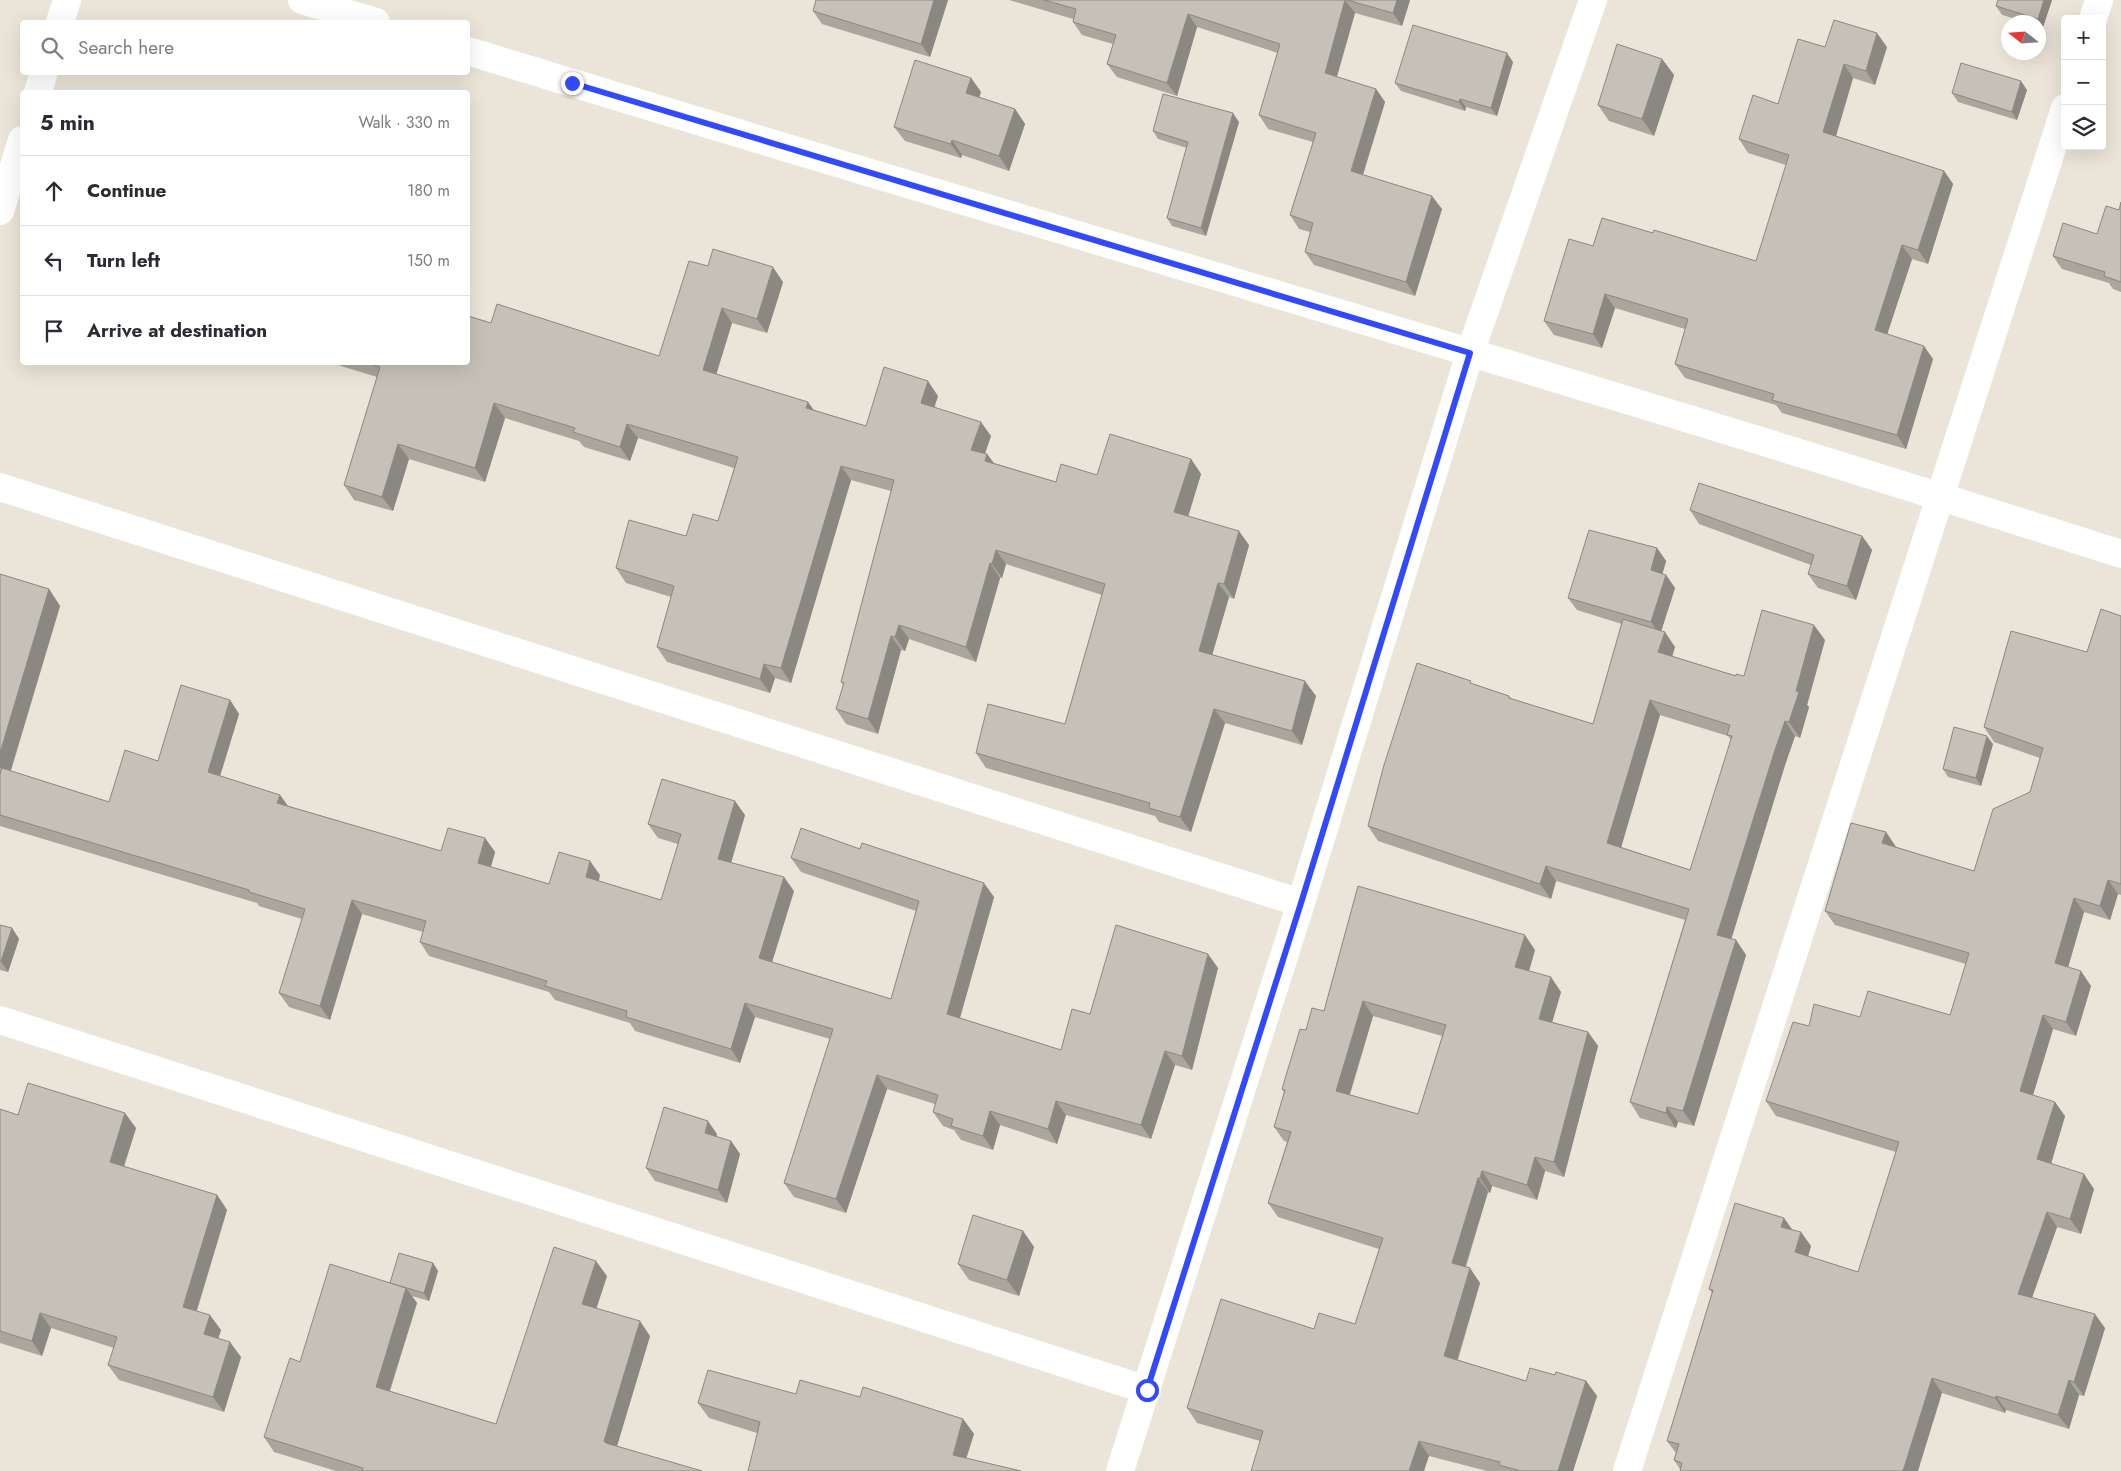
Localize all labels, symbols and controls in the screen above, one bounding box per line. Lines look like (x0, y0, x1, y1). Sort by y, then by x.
north arrow (2001, 15, 2046, 60)
map controls (2061, 15, 2106, 150)
button: + (2061, 15, 2106, 60)
search box (20, 20, 470, 75)
icon: search (38, 34, 66, 62)
text: Search here (78, 34, 174, 61)
button: − (2061, 60, 2106, 105)
route end (561, 72, 584, 95)
button: layers (2061, 105, 2106, 150)
text: 5 min (40, 108, 95, 138)
text: Walk · 330 m (359, 111, 450, 134)
icon: ahead (40, 177, 68, 205)
text: Continue (87, 177, 166, 204)
text: 180 m (407, 179, 450, 202)
icon: left (40, 247, 68, 275)
text: Turn left (87, 247, 160, 274)
text: 150 m (407, 249, 450, 272)
icon: arrive (40, 317, 68, 345)
text: Arrive at destination (87, 317, 267, 344)
route start (1136, 1379, 1159, 1402)

